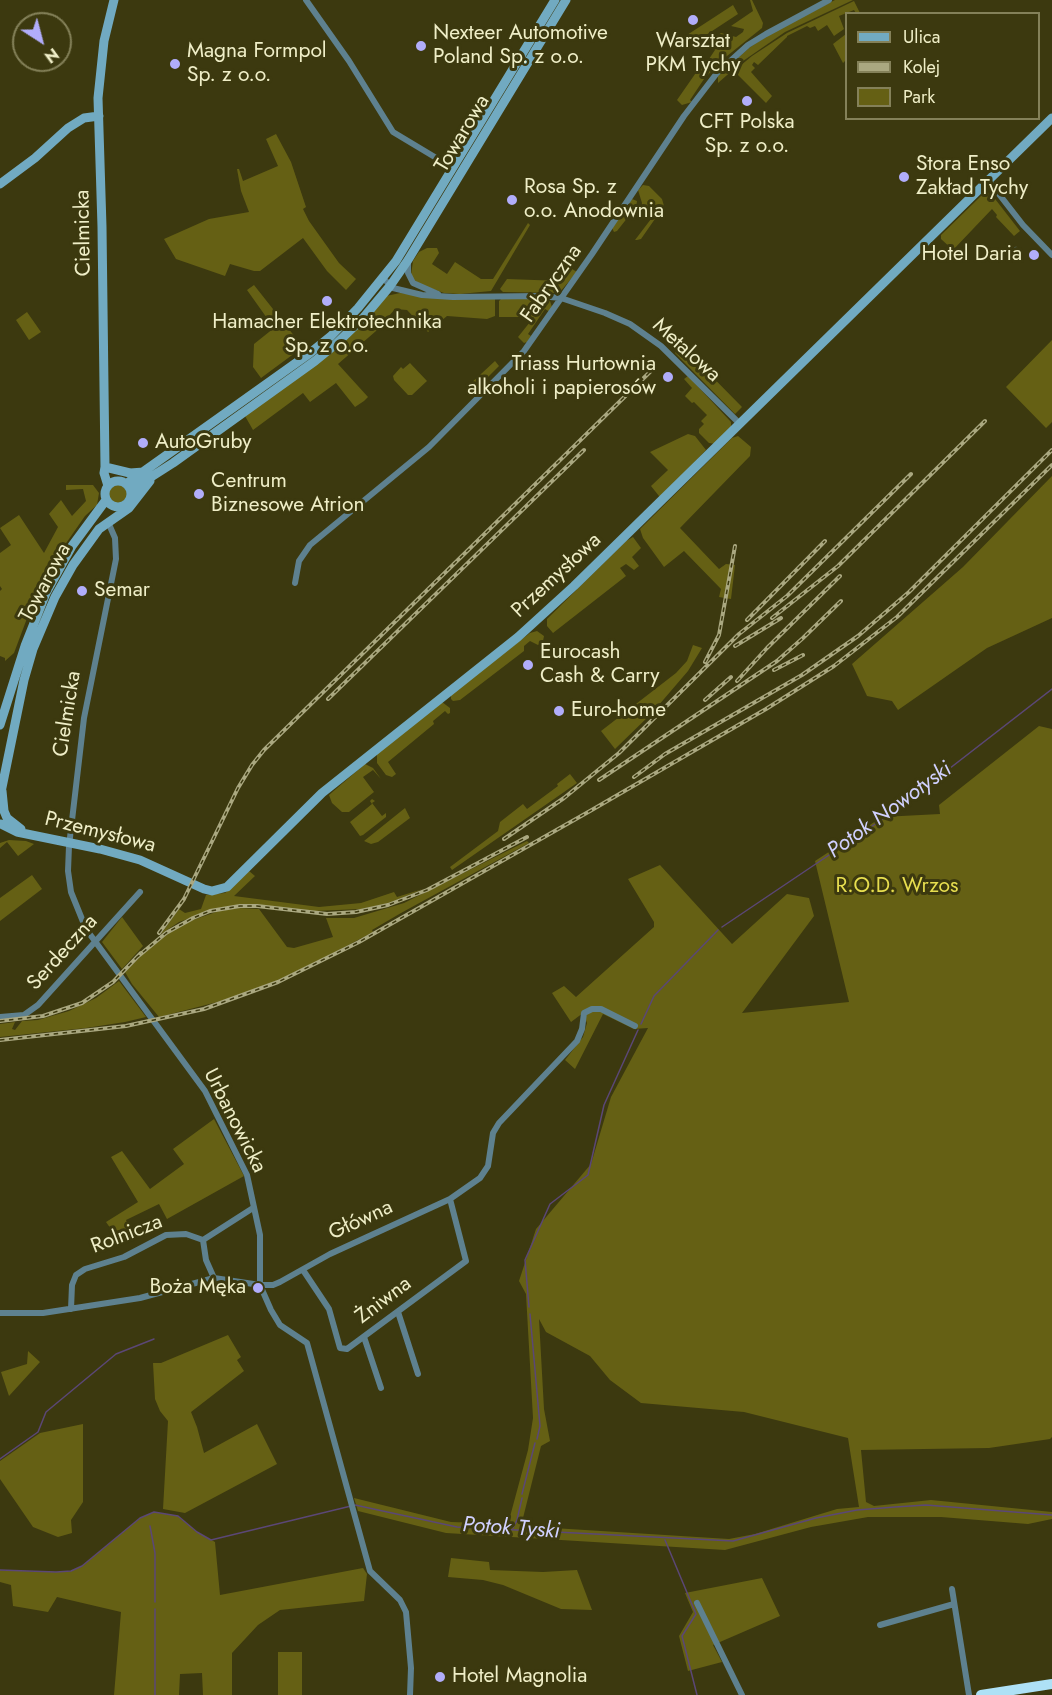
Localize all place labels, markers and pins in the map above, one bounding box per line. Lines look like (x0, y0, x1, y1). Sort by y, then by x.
marker: Warsztat PKM Tychy (686, 13, 700, 27)
place label: Nexteer Automotive Poland Sp. z o.o. (433, 21, 608, 71)
place label: Warsztat PKM Tychy (646, 29, 740, 79)
place label: Magna Formpol Sp. z o.o. (187, 39, 327, 89)
marker: Nexteer Automotive Poland Sp. z o.o. (414, 39, 428, 53)
marker: Magna Formpol Sp. z o.o. (168, 57, 182, 71)
marker: CFT Polska Sp. z o.o. (740, 94, 754, 108)
place label: CFT Polska Sp. z o.o. (699, 110, 795, 160)
place label: Stora Enso Zakład Tychy (916, 152, 1028, 202)
marker: Stora Enso Zakład Tychy (897, 170, 911, 184)
place label: Rosa Sp. z o.o. Anodownia (524, 175, 664, 225)
marker: Rosa Sp. z o.o. Anodownia (505, 193, 519, 207)
place label: Hotel Daria (921, 242, 1022, 268)
marker: Hotel Daria (1027, 248, 1041, 262)
marker: Hamacher Elektrotechnika Sp. z o.o. (320, 294, 334, 308)
place label: Hamacher Elektrotechnika Sp. z o.o. (212, 310, 442, 360)
place label: Triass Hurtownia alkoholi i papierosów (467, 352, 656, 402)
marker: Triass Hurtownia alkoholi i papierosów (661, 370, 675, 384)
place label: AutoGruby (155, 430, 251, 456)
marker: AutoGruby (136, 436, 150, 450)
place label: Centrum Biznesowe Atrion (211, 469, 364, 519)
marker: Centrum Biznesowe Atrion (192, 487, 206, 501)
place label: Semar (94, 578, 150, 604)
marker: Semar (75, 584, 89, 598)
place label: Eurocash Cash & Carry (540, 640, 660, 690)
marker: Eurocash Cash & Carry (521, 658, 535, 672)
place label: Euro-home (571, 698, 666, 724)
marker: Euro-home (552, 704, 566, 718)
place label: Boża Męka (150, 1275, 246, 1301)
marker: Boża Męka (251, 1281, 265, 1295)
place label: Hotel Magnolia (452, 1664, 587, 1690)
marker: Hotel Magnolia (433, 1670, 447, 1684)

